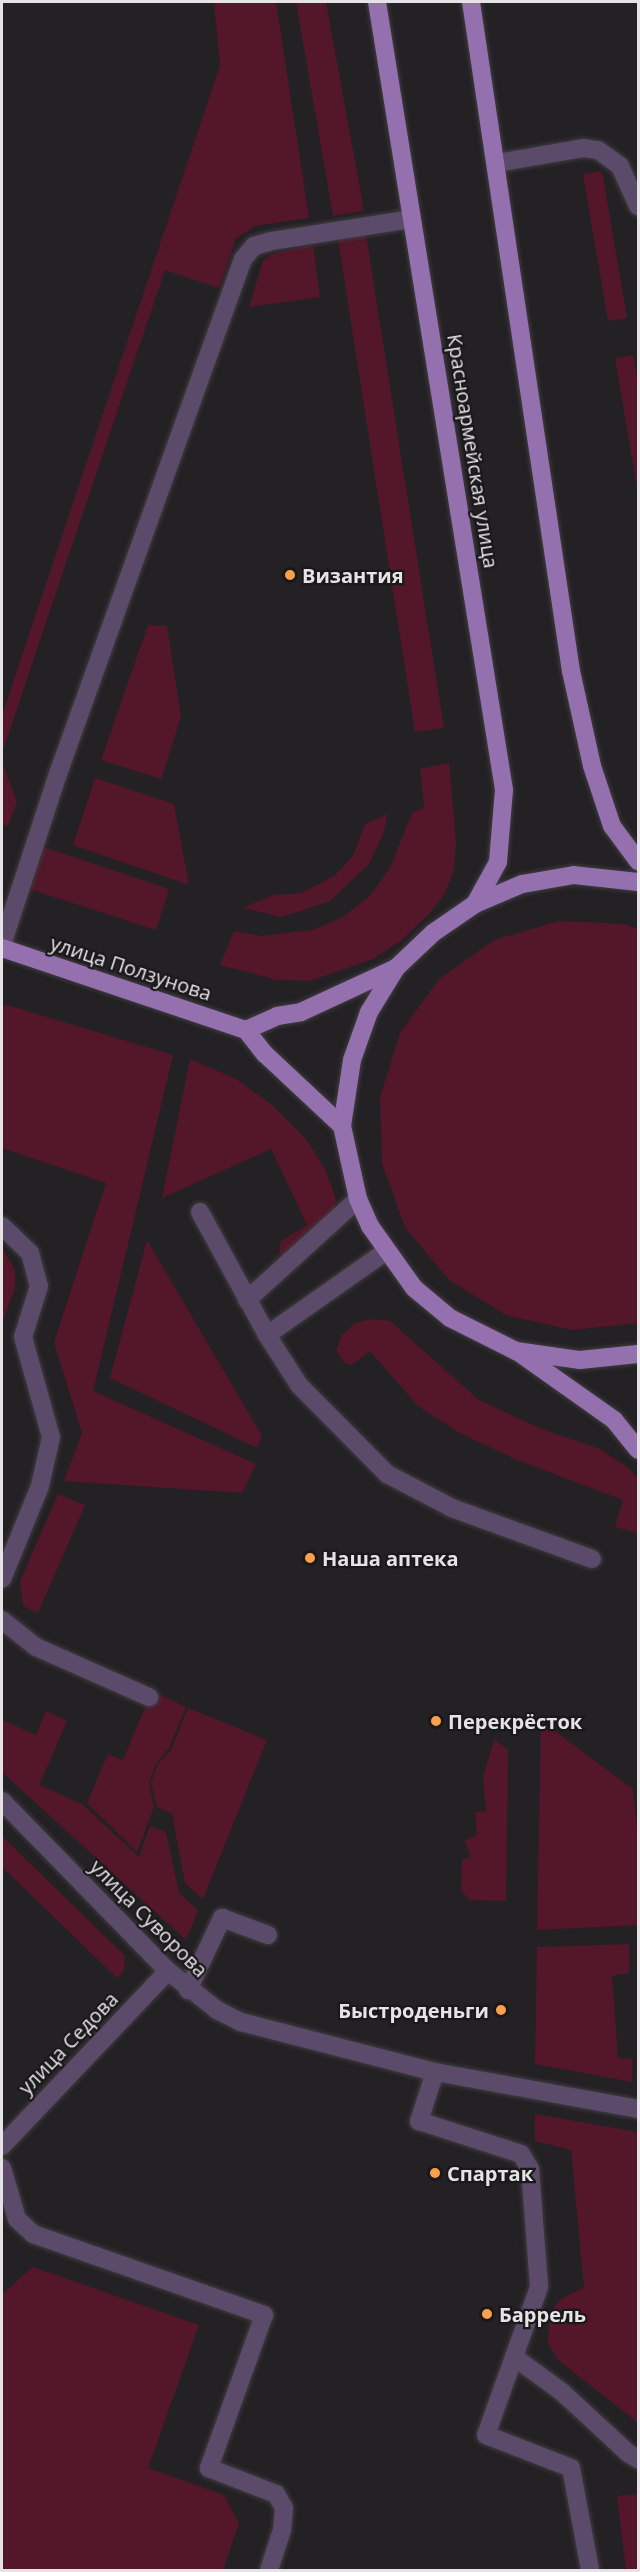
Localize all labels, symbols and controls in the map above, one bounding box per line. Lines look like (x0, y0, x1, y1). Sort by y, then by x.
street label: Красноармейская улица (443, 332, 503, 570)
place label: Византия (302, 563, 404, 587)
marker: Византия (283, 568, 297, 582)
street label: улица Ползунова (47, 931, 215, 1005)
place label: Наша аптека (322, 1546, 459, 1570)
marker: Наша аптека (303, 1551, 317, 1565)
place label: Перекрёсток (448, 1709, 582, 1733)
marker: Перекрёсток (429, 1714, 443, 1728)
street label: улица Суворова (85, 1854, 213, 1982)
street label: улица Седова (13, 1987, 123, 2099)
place label: Быстроденьги (338, 1998, 489, 2022)
marker: Быстроденьги (494, 2003, 508, 2017)
place label: Спартак (447, 2161, 533, 2185)
marker: Спартак (428, 2166, 442, 2180)
place label: Баррель (499, 2302, 586, 2326)
marker: Баррель (480, 2307, 494, 2321)

